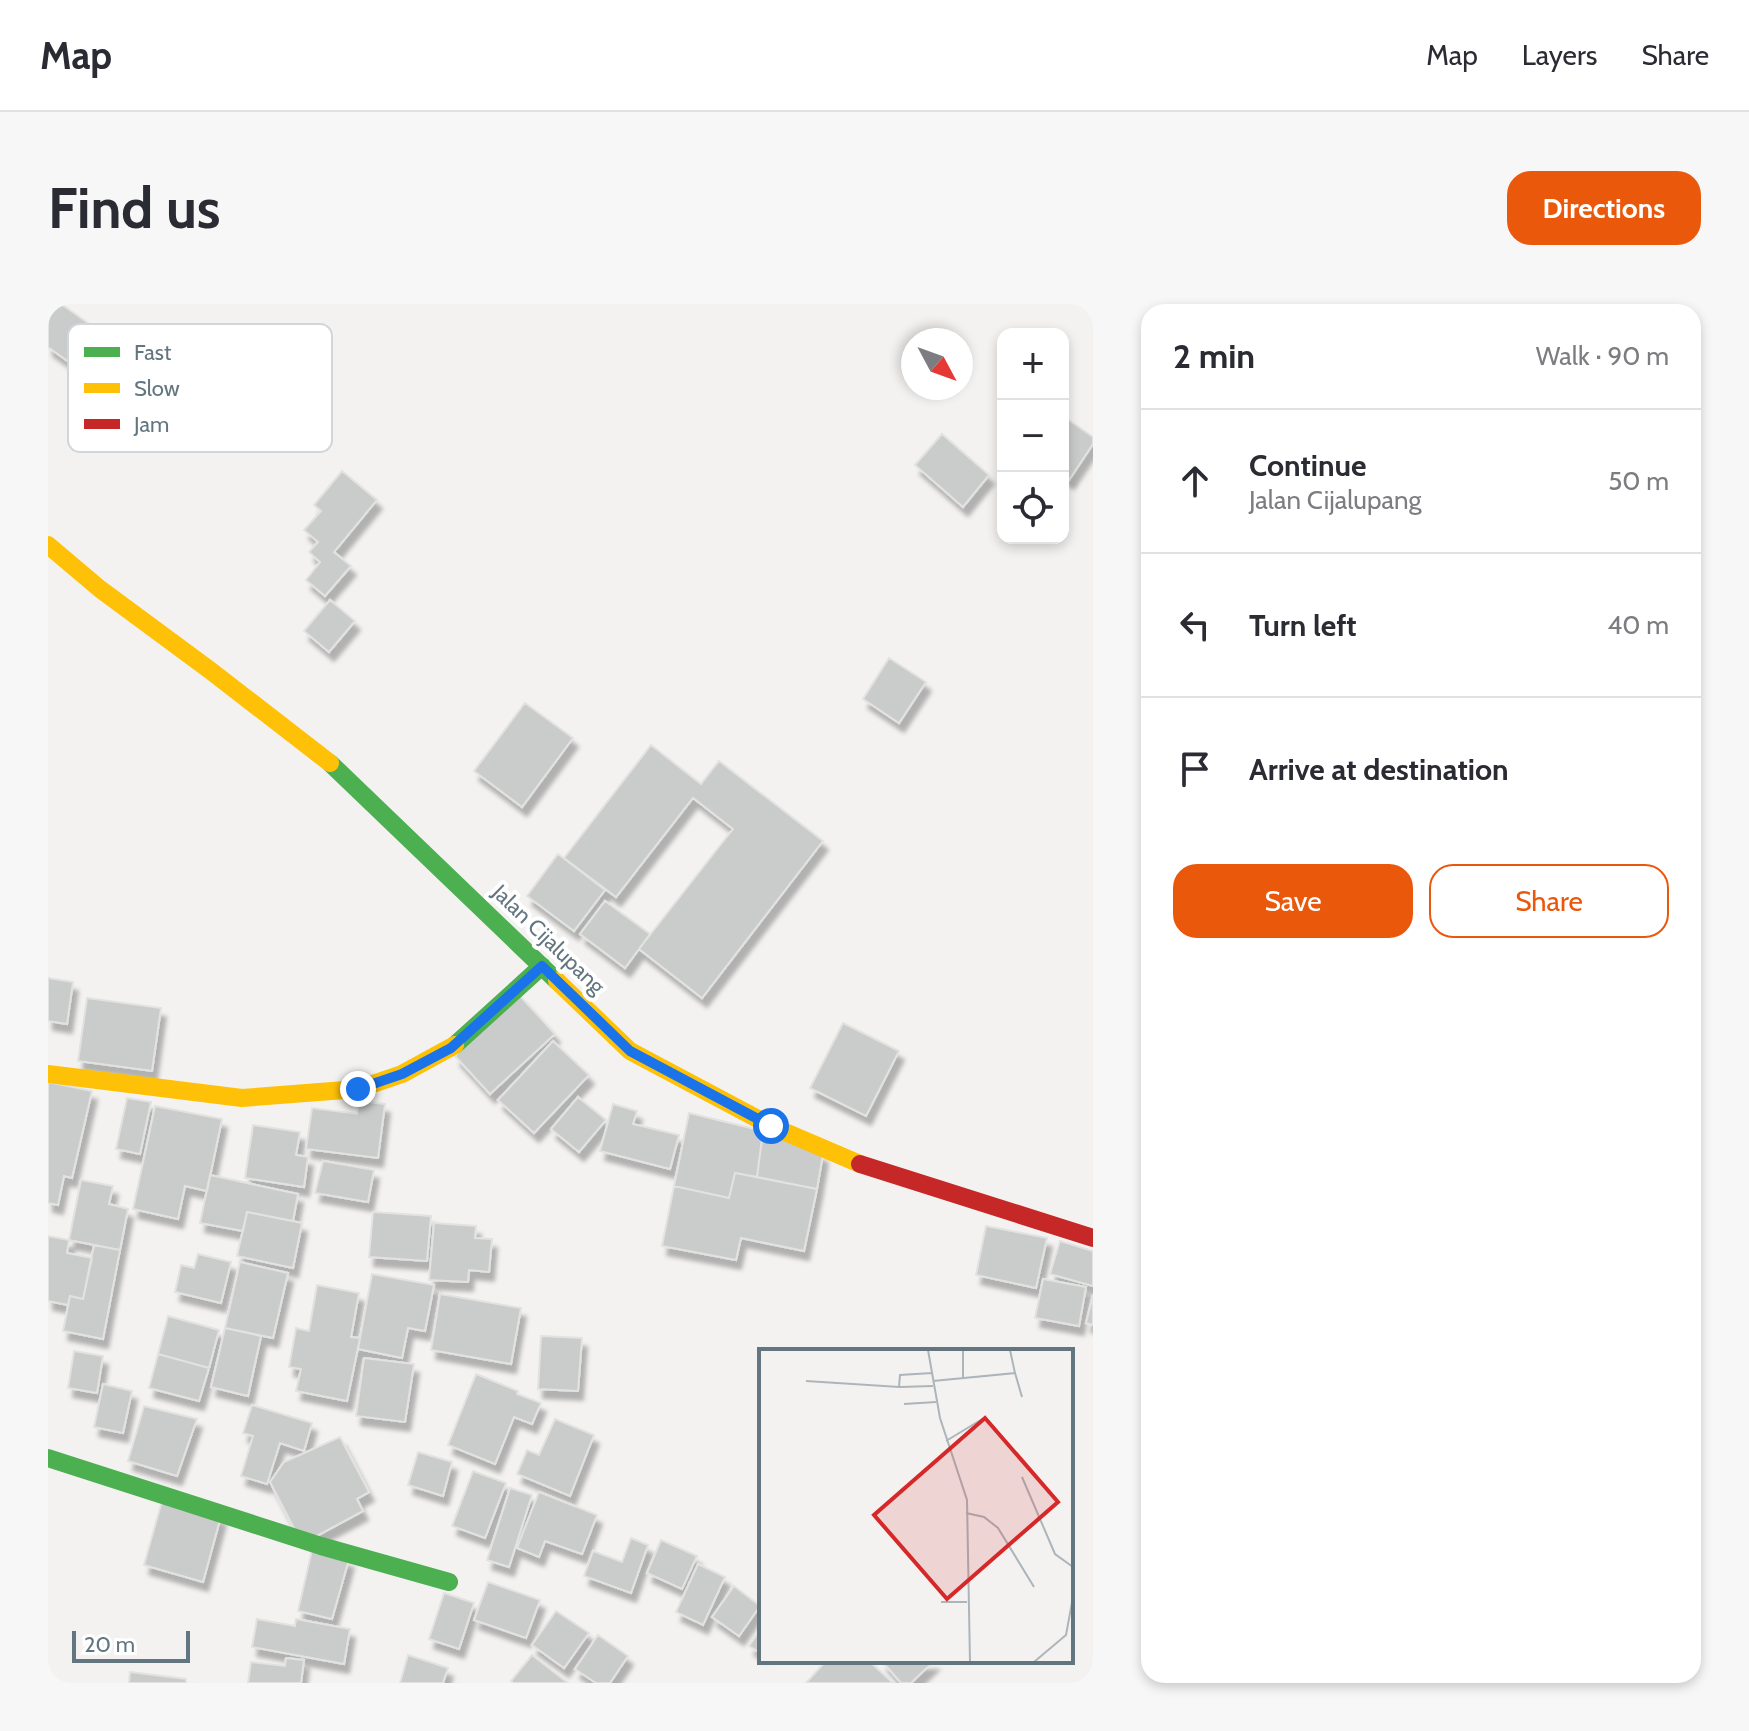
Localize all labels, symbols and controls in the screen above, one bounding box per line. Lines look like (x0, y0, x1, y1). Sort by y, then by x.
text: Map (40, 32, 112, 79)
text: Map (1426, 38, 1478, 72)
text: Layers (1522, 38, 1597, 72)
text: Share (1641, 38, 1709, 72)
button: Directions (1507, 171, 1701, 245)
text: Find us (48, 174, 221, 242)
legend (68, 324, 332, 452)
north arrow (901, 328, 973, 400)
map controls (997, 328, 1069, 544)
button: + (997, 328, 1069, 400)
text: 2 min (1173, 335, 1255, 377)
text: Fast (134, 339, 172, 366)
text: Walk · 90 m (1536, 340, 1669, 372)
text: Slow (134, 375, 180, 402)
button: − (997, 400, 1069, 472)
text: Jam (133, 411, 169, 438)
text: Continue (1249, 447, 1366, 484)
icon: ahead (1173, 459, 1217, 503)
text: 50 m (1608, 465, 1669, 497)
button: locate (997, 472, 1069, 544)
text: Jalan Cijalupang (1249, 484, 1421, 516)
icon: left (1173, 603, 1217, 647)
text: Turn left (1249, 607, 1357, 644)
text: 40 m (1607, 609, 1669, 641)
icon: arrive (1173, 747, 1217, 791)
text: Arrive at destination (1249, 751, 1509, 788)
button: Save (1173, 864, 1413, 938)
button: Share (1429, 864, 1669, 938)
street label: Jalan Cijalupang (486, 878, 611, 1000)
route end (340, 1071, 376, 1107)
route start (753, 1108, 789, 1144)
inset map (759, 1349, 1073, 1663)
scale bar (72, 1627, 190, 1663)
text: 20 m (84, 1631, 135, 1658)

